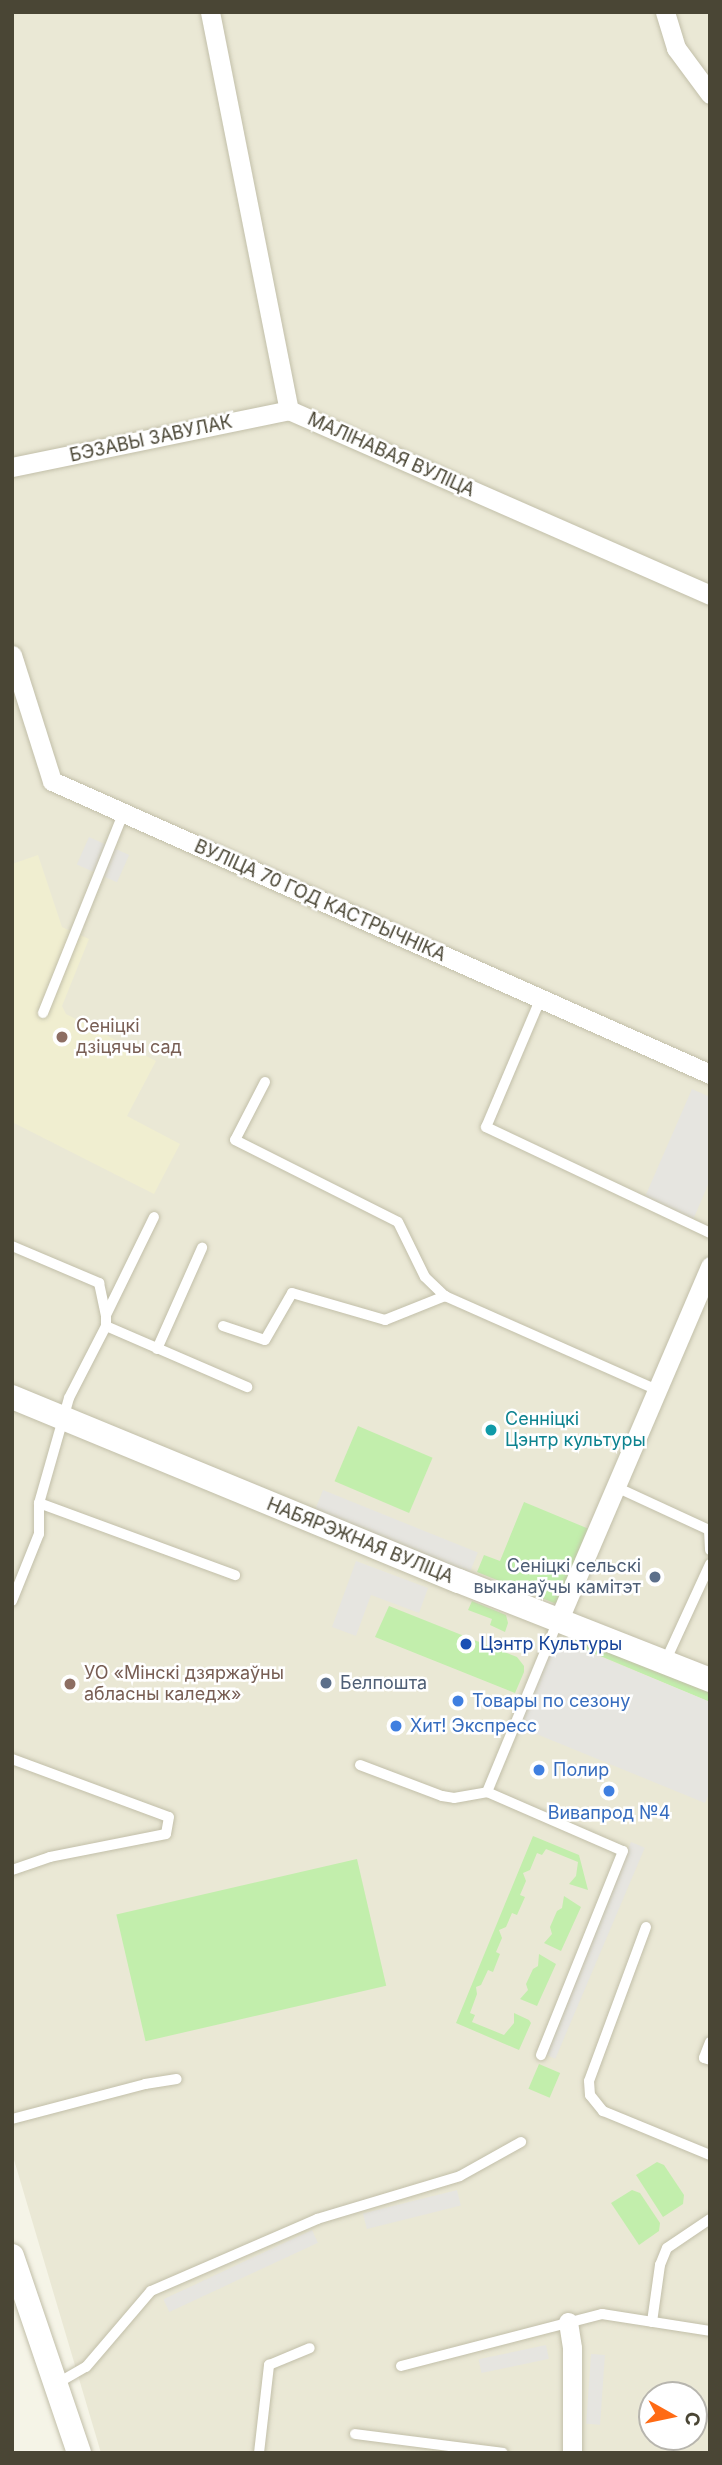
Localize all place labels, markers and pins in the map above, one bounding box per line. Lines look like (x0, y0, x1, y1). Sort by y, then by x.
place label: Сеніцкі дзіцячы сад (76, 1016, 182, 1058)
marker: Сеніцкі дзіцячы сад (54, 1029, 70, 1045)
place label: Сенніцкі Цэнтр культуры (505, 1409, 646, 1452)
marker: Сенніцкі Цэнтр культуры (483, 1422, 499, 1438)
place label: Сеніцкі сельскі выканаўчы камітэт (473, 1556, 641, 1598)
marker: Сеніцкі сельскі выканаўчы камітэт (647, 1569, 663, 1585)
place label: Цэнтр Культуры (480, 1633, 622, 1655)
marker: Цэнтр Культуры (458, 1636, 474, 1652)
place label: УО «Мінскі дзяржаўны абласны каледж» (84, 1663, 284, 1706)
place label: Белпошта (340, 1672, 427, 1694)
marker: Белпошта (318, 1675, 334, 1691)
marker: УО «Мінскі дзяржаўны абласны каледж» (62, 1676, 78, 1692)
place label: Товары по сезону (472, 1690, 630, 1712)
marker: Товары по сезону (450, 1693, 466, 1709)
place label: Хит! Экспресс (410, 1715, 537, 1737)
marker: Хит! Экспресс (388, 1718, 404, 1734)
place label: Полир (553, 1759, 609, 1781)
marker: Полир (531, 1762, 547, 1778)
marker: Вивапрод №4 (601, 1783, 617, 1799)
place label: Вивапрод №4 (548, 1802, 670, 1824)

